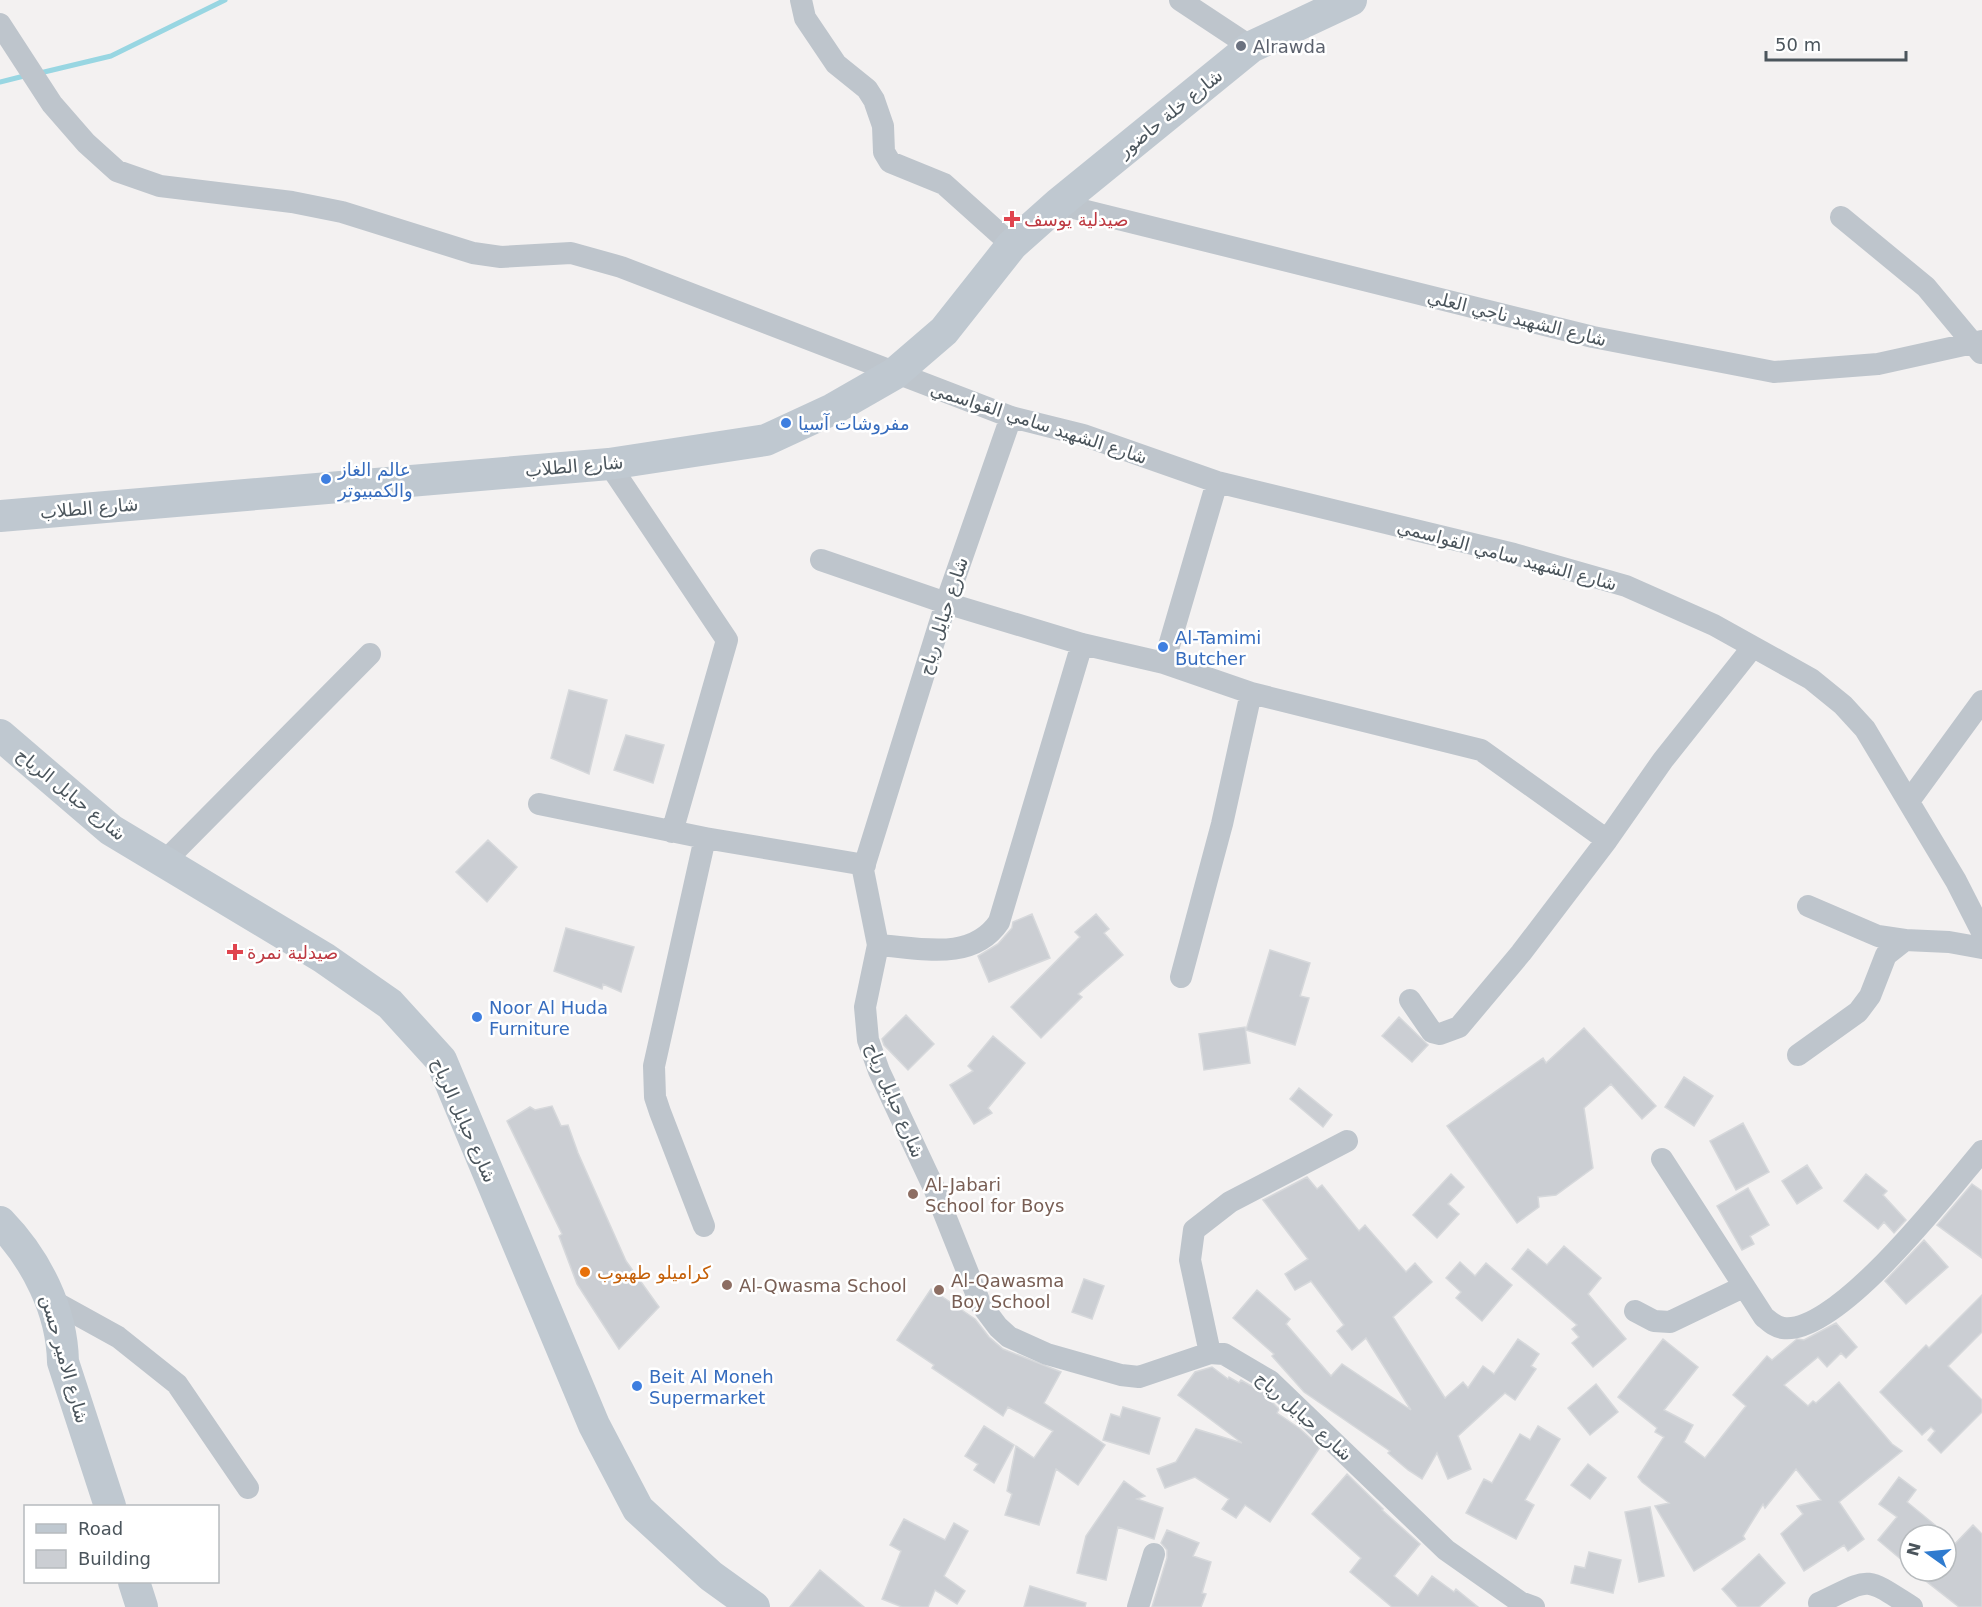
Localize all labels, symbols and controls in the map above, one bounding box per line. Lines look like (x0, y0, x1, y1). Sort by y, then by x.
scale bar (1766, 24, 1906, 62)
text: 50 m (1775, 34, 1821, 55)
place label: Alrawda (1253, 36, 1326, 57)
marker: Alrawda (1234, 39, 1248, 53)
street label: شارع خلة حاضور (1113, 65, 1227, 163)
place label: صيدلية يوسف (1024, 209, 1128, 231)
marker: صيدلية يوسف (1005, 212, 1019, 226)
street label: شارع الشهيد ناجي العلي (1425, 286, 1609, 351)
street label: شارع الشهيد سامي القواسمي (928, 378, 1150, 469)
place label: مفروشات آسيا (798, 412, 910, 435)
marker: مفروشات آسيا (779, 416, 793, 430)
street label: شارع الطلاب (524, 451, 624, 482)
place label: عالم الغاز والكمبيوتر (337, 459, 413, 502)
marker: عالم الغاز والكمبيوتر (319, 472, 333, 486)
street label: شارع الطلاب (39, 493, 139, 524)
street label: شارع الشهيد سامي القواسمي (1395, 516, 1619, 595)
street label: شارع حبايل رياح (914, 554, 973, 678)
place label: Al-Tamimi Butcher (1175, 627, 1261, 669)
marker: Al-Tamimi Butcher (1156, 640, 1170, 654)
street label: شارع حبايل الرياح (11, 743, 130, 845)
place label: صيدلية نمرة (247, 942, 338, 964)
marker: صيدلية نمرة (228, 945, 242, 959)
place label: Noor Al Huda Furniture (489, 997, 608, 1039)
marker: Noor Al Huda Furniture (470, 1010, 484, 1024)
street label: شارع حبايل رياح (860, 1039, 929, 1161)
street label: شارع حبايل الرياح (426, 1054, 501, 1186)
place label: Al-Jabari School for Boys (925, 1174, 1064, 1216)
marker: Al-Jabari School for Boys (906, 1187, 920, 1201)
place label: كراميلو طهبوب (597, 1262, 711, 1284)
marker: كراميلو طهبوب (578, 1265, 592, 1279)
place label: Al-Qawasma Boy School (951, 1270, 1064, 1312)
place label: Al-Qwasma School (739, 1275, 907, 1296)
marker: Al-Qwasma School (720, 1278, 734, 1292)
marker: Al-Qawasma Boy School (932, 1283, 946, 1297)
street label: شارع الامير حسن (36, 1292, 93, 1426)
place label: Beit Al Moneh Supermarket (649, 1366, 774, 1408)
street label: شارع حبايل رياح (1251, 1367, 1357, 1466)
marker: Beit Al Moneh Supermarket (630, 1379, 644, 1393)
legend (24, 1505, 219, 1583)
text: Road (78, 1518, 123, 1539)
north arrow (1898, 1523, 1958, 1583)
text: N (1903, 1540, 1925, 1558)
text: Building (78, 1548, 151, 1569)

